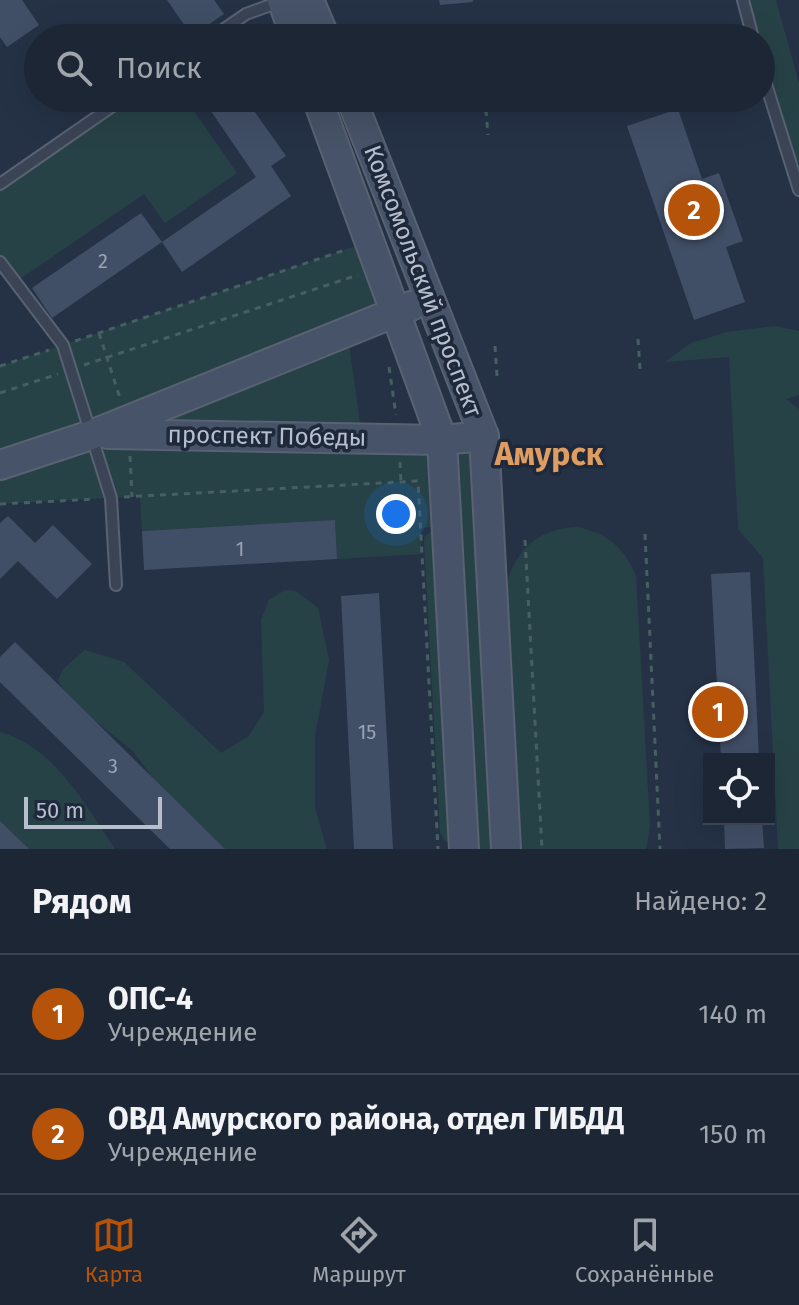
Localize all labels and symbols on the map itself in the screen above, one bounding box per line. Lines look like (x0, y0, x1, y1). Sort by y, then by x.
street label: Комсомольский проспект (358, 141, 488, 421)
pin: 2 (668, 180, 720, 240)
house number: 2 (98, 249, 108, 273)
street label: проспект Победы (167, 420, 367, 452)
district label: Амурск (494, 435, 604, 473)
your location (376, 494, 416, 534)
house number: 1 (236, 537, 244, 561)
pin: 1 (692, 682, 744, 742)
house number: 15 (358, 720, 376, 744)
house number: 3 (108, 754, 118, 778)
scale bar (24, 793, 162, 829)

